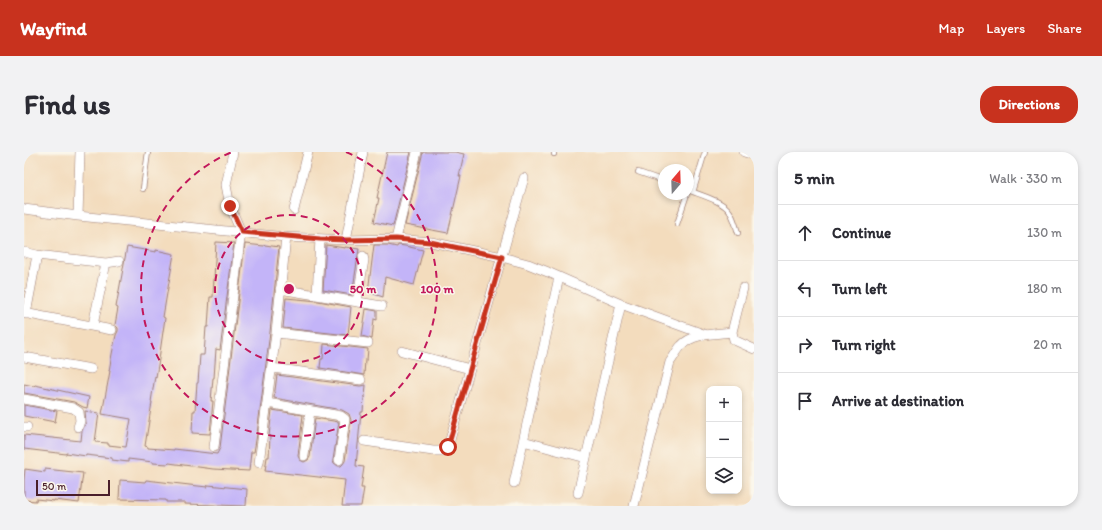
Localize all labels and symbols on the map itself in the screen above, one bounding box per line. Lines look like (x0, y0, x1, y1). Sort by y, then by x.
north arrow (658, 164, 694, 200)
route end (221, 197, 239, 215)
centre of rings (282, 282, 296, 296)
text: 50 m (350, 282, 377, 296)
text: 100 m (420, 282, 454, 296)
route start (439, 438, 457, 456)
scale bar (36, 478, 110, 497)

